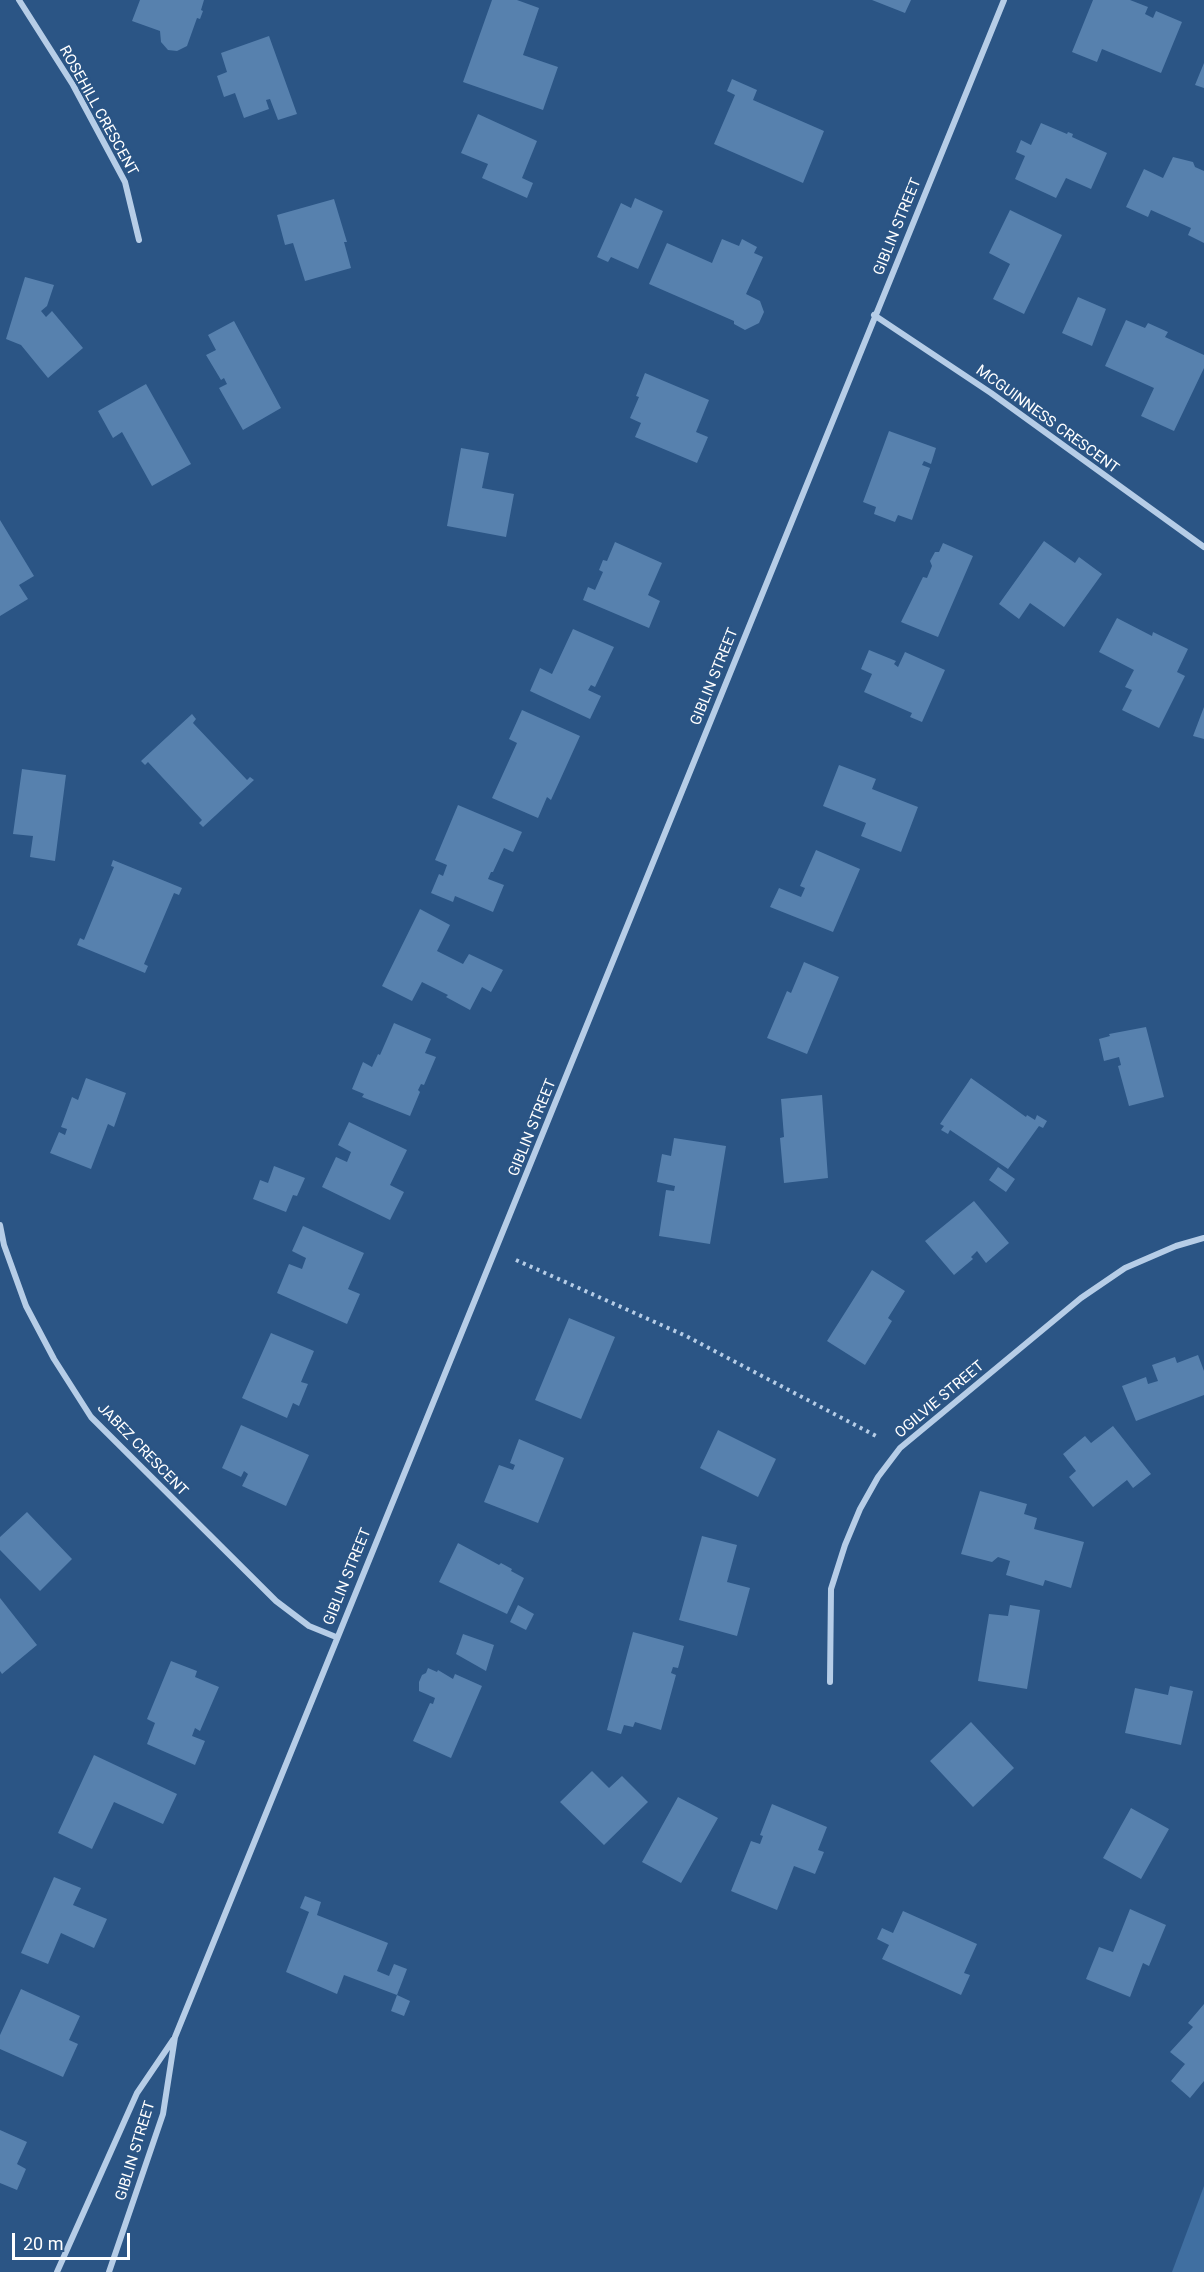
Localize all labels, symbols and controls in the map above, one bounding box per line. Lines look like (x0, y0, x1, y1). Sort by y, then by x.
street label: ROSEHILL CRESCENT (55, 43, 141, 179)
street label: GIBLIN STREET (870, 176, 926, 278)
street label: MCGUINNESS CRESCENT (972, 362, 1122, 478)
street label: GIBLIN STREET (687, 626, 743, 728)
street label: GIBLIN STREET (505, 1077, 561, 1179)
street label: OGILVIE STREET (892, 1358, 988, 1442)
street label: JABEZ CRESCENT (93, 1400, 191, 1500)
street label: GIBLIN STREET (320, 1526, 376, 1628)
street label: GIBLIN STREET (112, 2099, 160, 2203)
scale bar (15, 2221, 134, 2259)
text: 20 m (23, 2233, 63, 2254)

